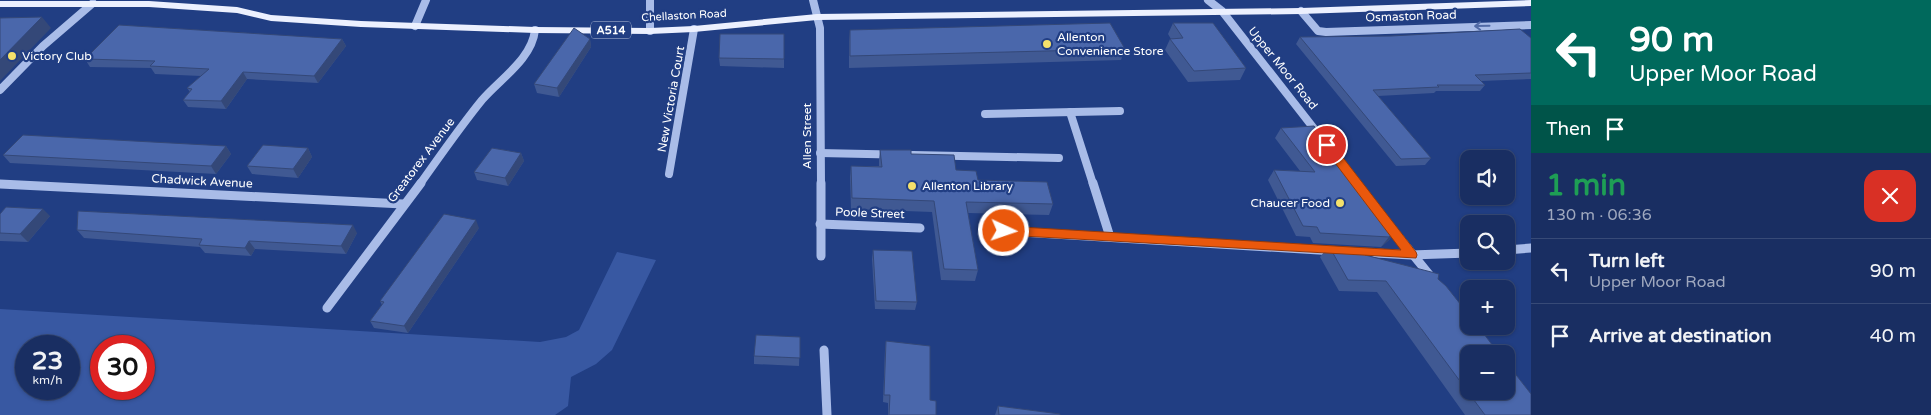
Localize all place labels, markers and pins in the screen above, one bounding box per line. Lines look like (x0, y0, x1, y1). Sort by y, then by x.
place label: Allenton Convenience Store (1057, 30, 1164, 58)
marker: Allenton Convenience Store (1041, 38, 1053, 50)
place label: Victory Club (22, 49, 92, 63)
marker: Victory Club (6, 50, 18, 62)
pin (1306, 124, 1348, 166)
place label: Allenton Library (922, 179, 1013, 193)
marker: Allenton Library (906, 180, 918, 192)
place label: Chaucer Food (1251, 196, 1330, 210)
marker: Chaucer Food (1334, 197, 1346, 209)

